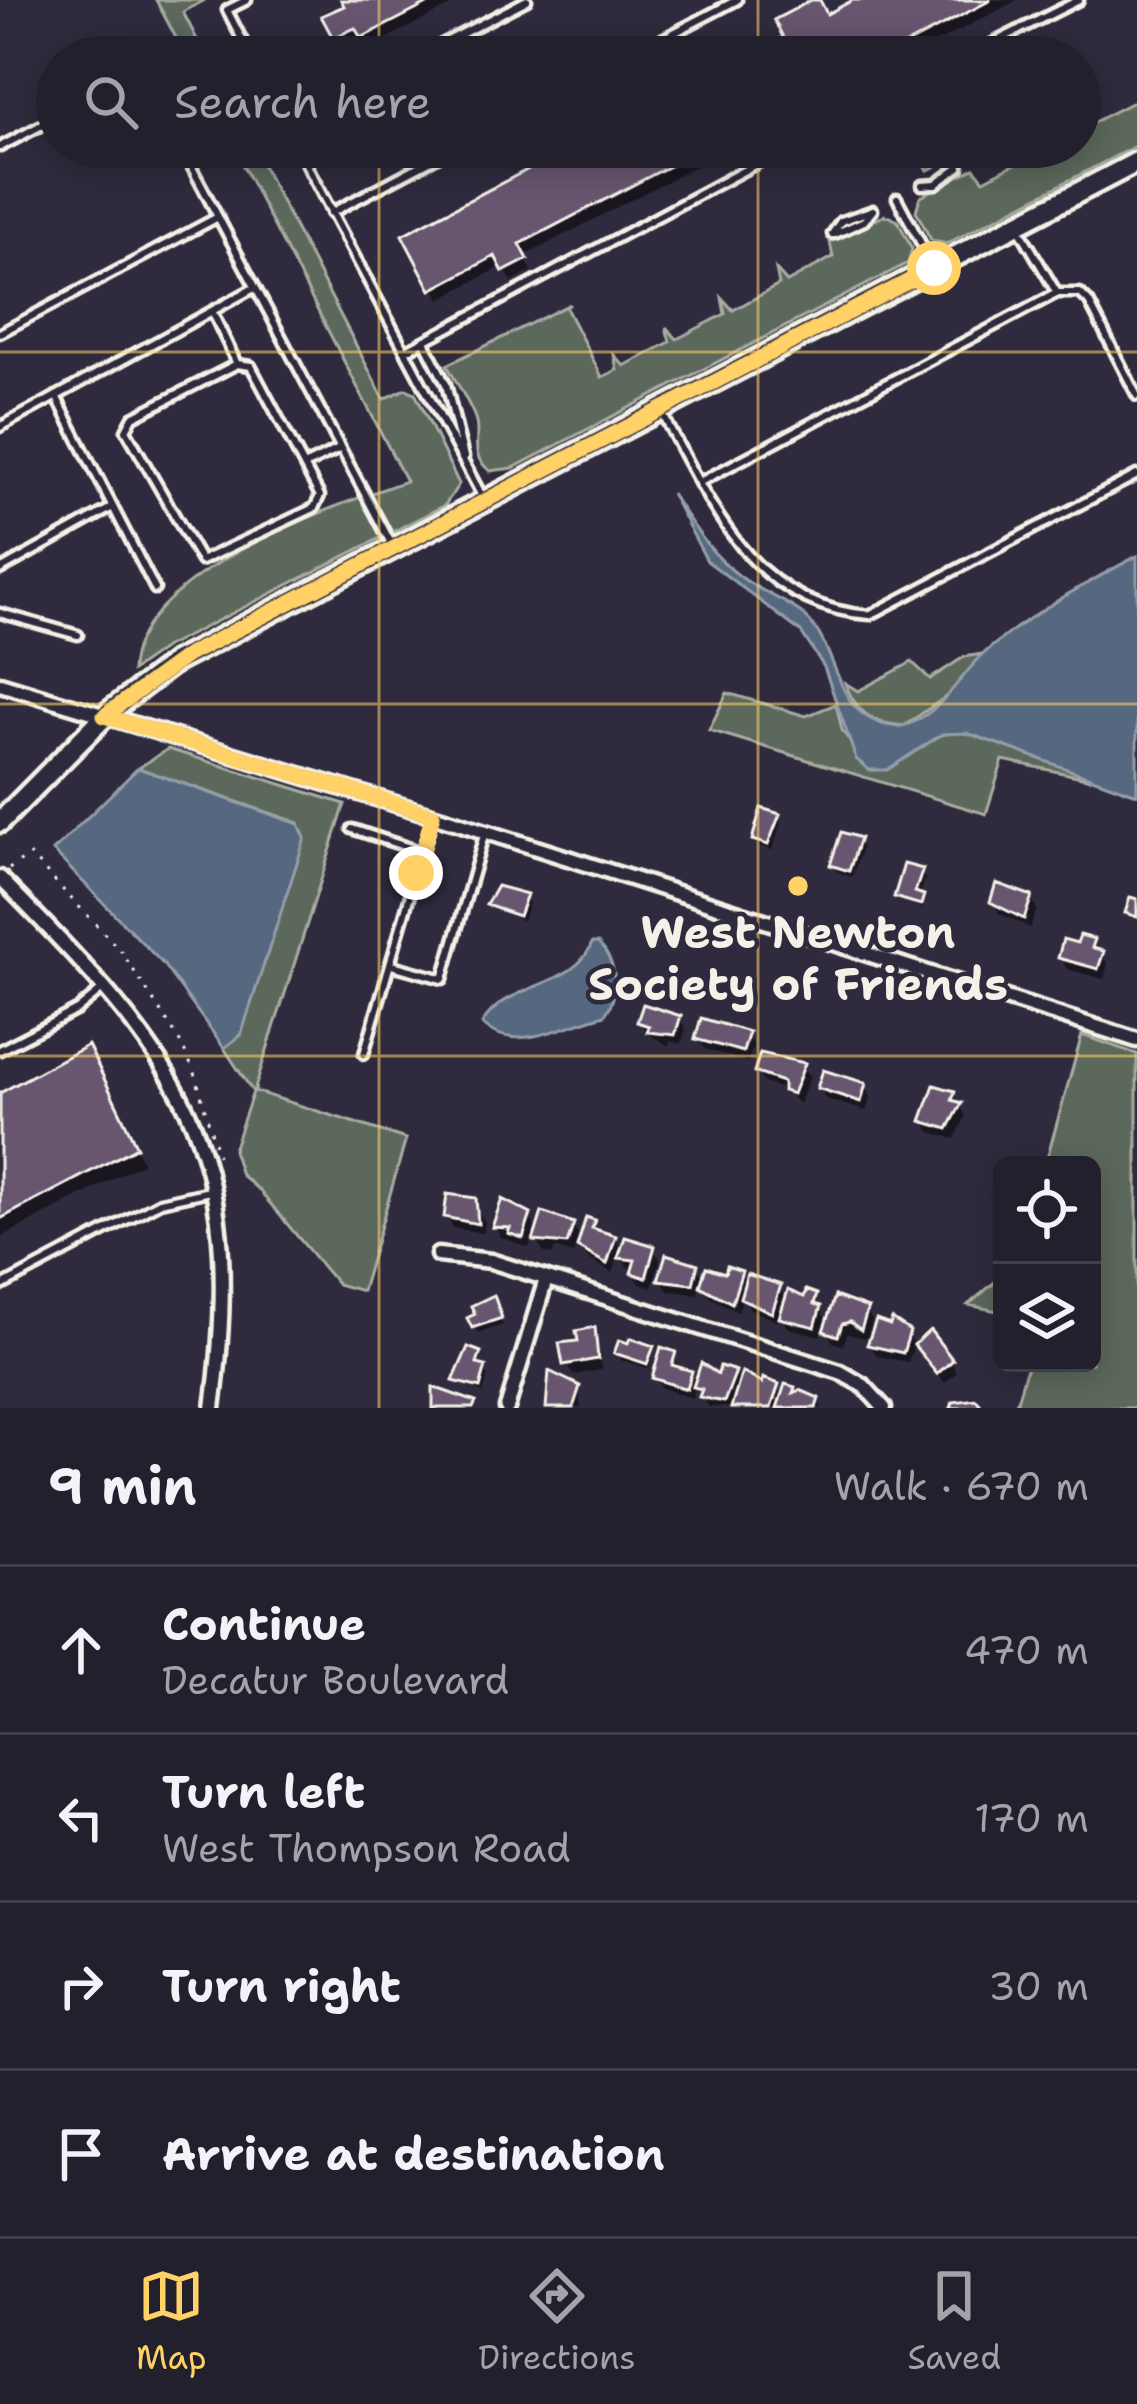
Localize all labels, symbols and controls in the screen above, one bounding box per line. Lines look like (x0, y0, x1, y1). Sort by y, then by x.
search box (36, 36, 1101, 168)
icon: search (78, 69, 144, 135)
text: Search here (174, 72, 431, 132)
route start (907, 241, 961, 295)
route end (389, 846, 443, 900)
marker: West Newton Society of Friends (785, 873, 811, 899)
place label: West Newton Society of Friends (588, 902, 1008, 1014)
map controls (993, 1156, 1101, 1372)
button: locate (993, 1156, 1101, 1264)
button: layers (993, 1264, 1101, 1372)
text: 9 min (48, 1452, 197, 1520)
text: Walk · 670 m (834, 1460, 1089, 1512)
text: Continue (162, 1594, 366, 1654)
icon: ahead (48, 1617, 114, 1683)
text: 470 m (964, 1624, 1089, 1676)
text: Decatur Boulevard (162, 1654, 509, 1706)
text: Turn left (162, 1762, 365, 1822)
icon: left (48, 1785, 114, 1851)
text: 170 m (974, 1792, 1089, 1844)
text: West Thompson Road (162, 1822, 571, 1874)
icon: right (48, 1953, 114, 2019)
text: Turn right (162, 1956, 401, 2016)
text: 30 m (988, 1960, 1089, 2012)
icon: arrive (48, 2121, 114, 2187)
text: Arrive at destination (162, 2124, 665, 2184)
tab: Map (136, 2263, 207, 2380)
tab: Directions (478, 2263, 636, 2380)
tab: Saved (907, 2263, 1001, 2380)

